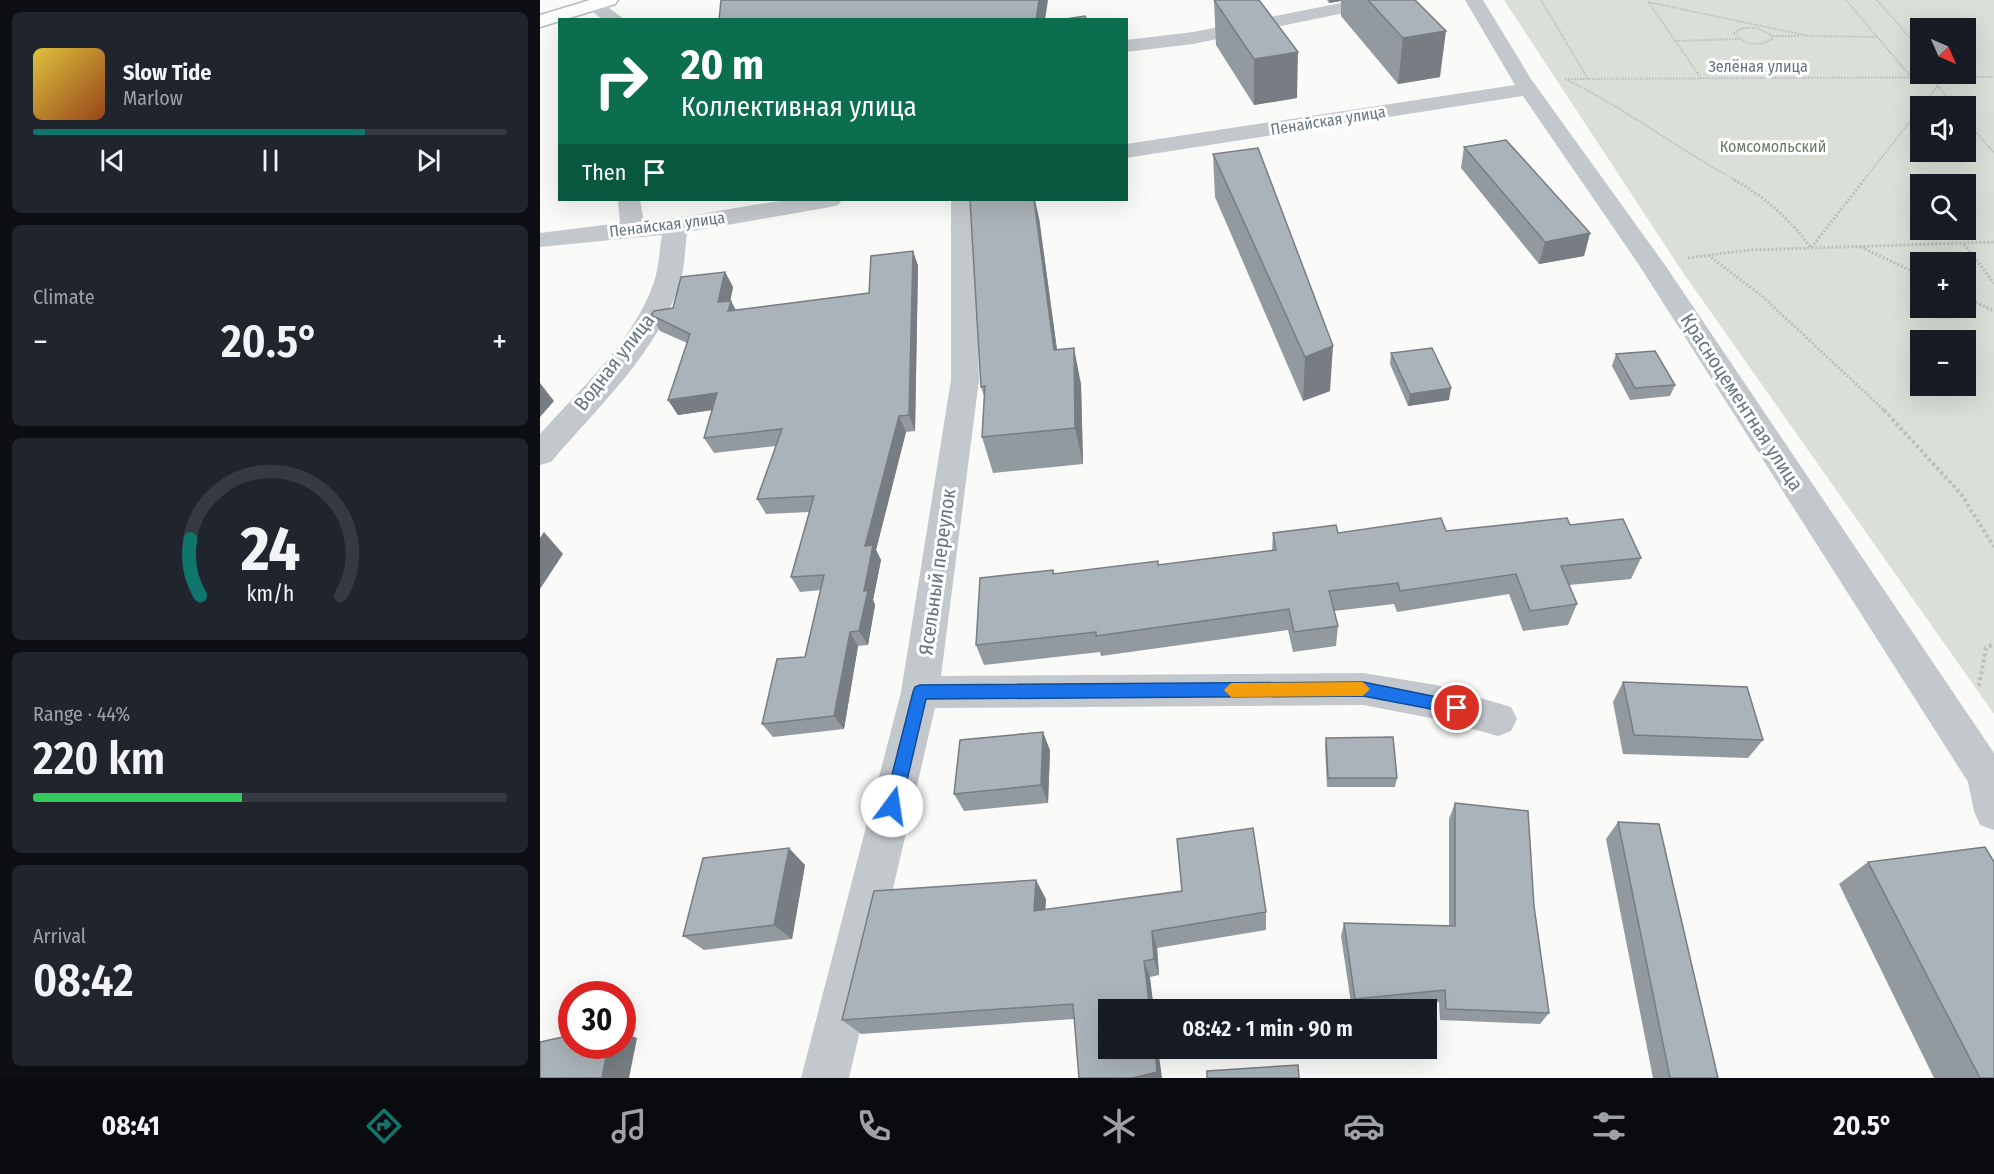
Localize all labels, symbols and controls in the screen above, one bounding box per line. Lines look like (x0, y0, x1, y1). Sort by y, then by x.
north arrow (1910, 18, 1976, 84)
map controls (1910, 18, 1976, 396)
text: 20 m (681, 40, 764, 90)
icon: right (582, 42, 660, 120)
street label: Зелёная улица (1708, 57, 1808, 76)
text: Slow Tide (123, 59, 211, 86)
text: Marlow (123, 86, 183, 110)
text: Коллективная улица (681, 91, 917, 123)
button: sound (1910, 96, 1976, 162)
street label: Пенайская улица (1269, 102, 1387, 139)
park label: Комсомольский (1720, 137, 1826, 156)
icon: previous (96, 144, 129, 177)
icon: pause (254, 144, 287, 177)
icon: next (412, 144, 445, 177)
icon: arrive (638, 156, 671, 189)
text: Then (582, 159, 626, 186)
button: search (1910, 174, 1976, 240)
street label: Пенайская улица (608, 208, 726, 241)
button: + (1910, 252, 1976, 318)
text: Climate (33, 285, 95, 309)
street label: Водная улица (569, 309, 659, 415)
street label: Красноцементная улица (1676, 309, 1808, 495)
text: 20.5° (221, 315, 319, 369)
text: − (33, 322, 48, 362)
text: + (492, 322, 507, 362)
button: − (1910, 330, 1976, 396)
street label: Ясельный переулок (913, 487, 961, 657)
text: 24 (239, 512, 300, 587)
text: km/h (246, 581, 294, 607)
pin (1431, 682, 1482, 733)
icon: arrive (1440, 691, 1473, 724)
text: Range · 44% (33, 702, 130, 726)
text: 220 km (33, 732, 165, 786)
position arrow (860, 774, 924, 838)
text: Arrival (33, 924, 86, 948)
text: 08:42 (33, 954, 134, 1008)
speed limit sign: 30 (558, 981, 636, 1059)
text: 08:42 · 1 min · 90 m (1182, 1015, 1353, 1042)
icon: directions (363, 1105, 405, 1147)
icon: music (608, 1105, 650, 1147)
icon: phone (853, 1105, 895, 1147)
icon: climate (1098, 1105, 1140, 1147)
icon: car (1343, 1105, 1385, 1147)
icon: filters (1588, 1105, 1630, 1147)
text: 08:41 (102, 1110, 160, 1142)
text: 20.5° (1833, 1110, 1892, 1142)

